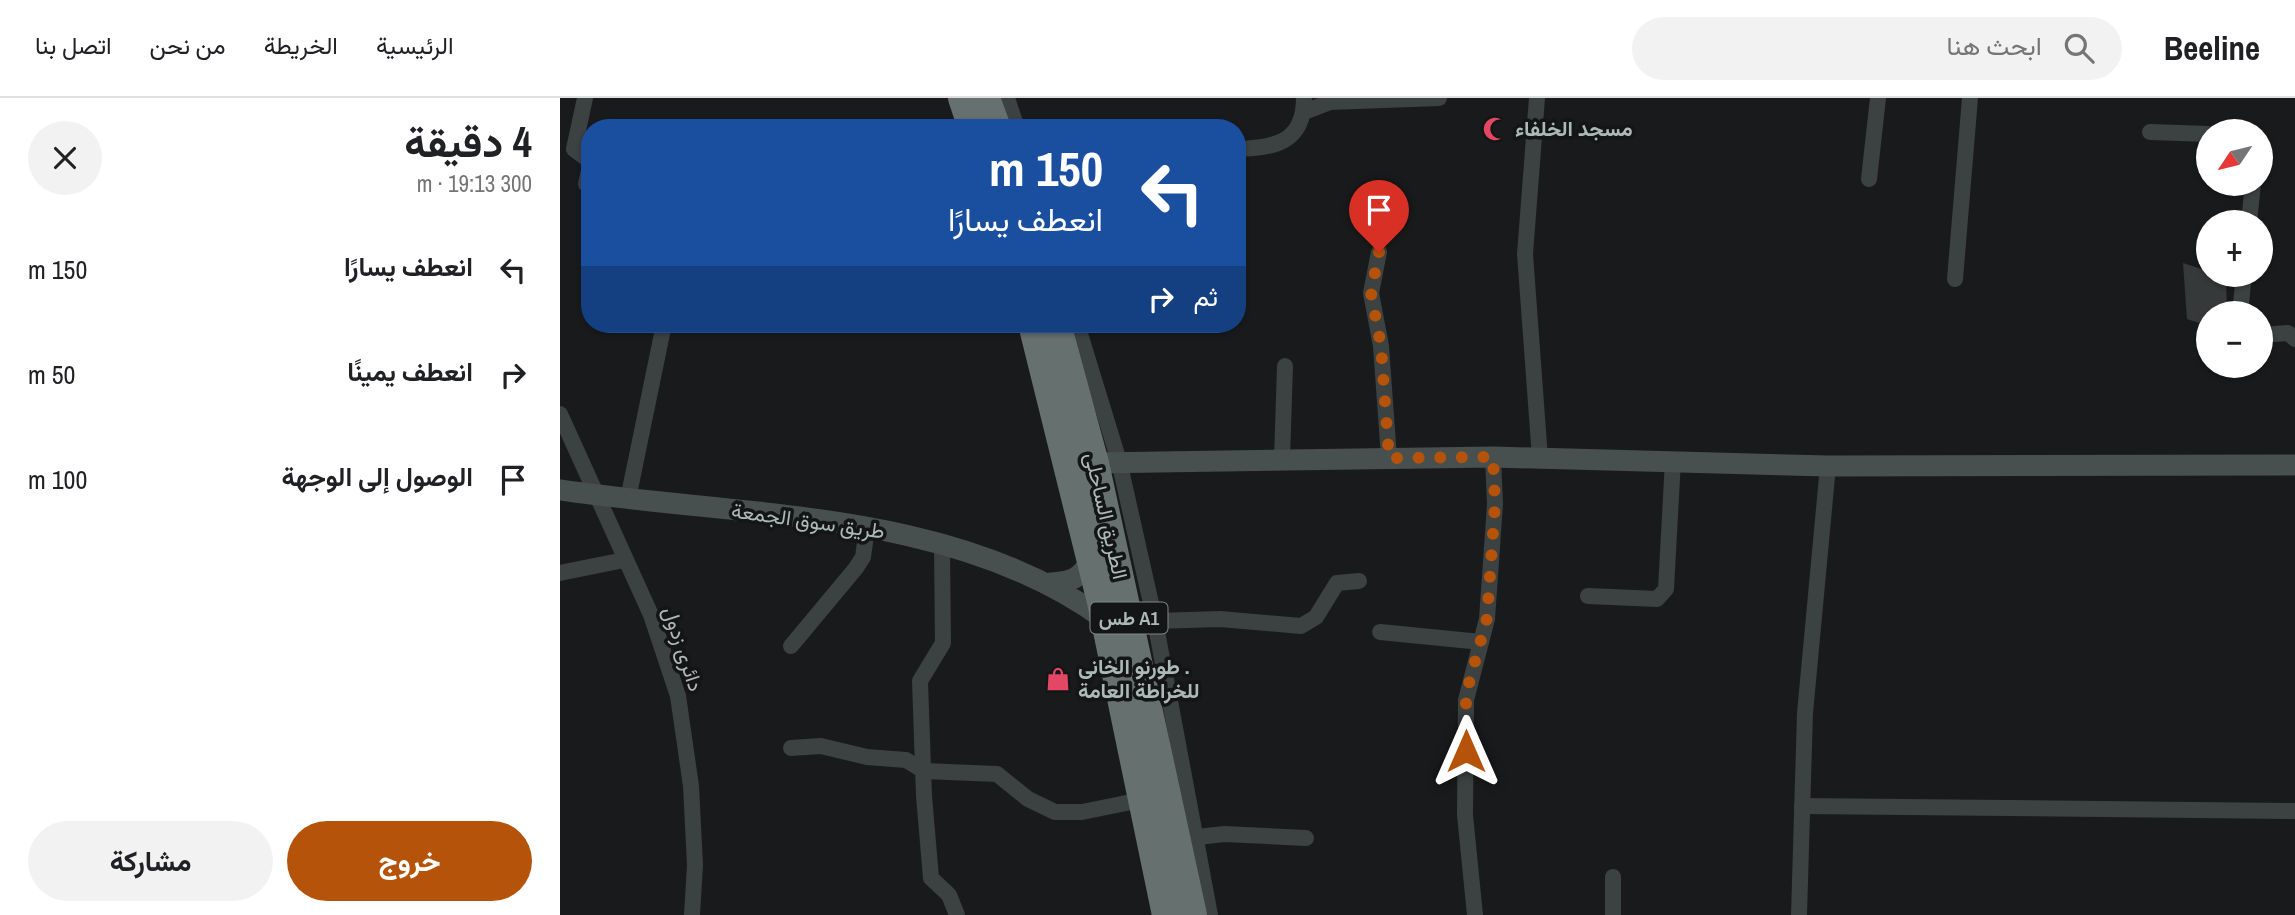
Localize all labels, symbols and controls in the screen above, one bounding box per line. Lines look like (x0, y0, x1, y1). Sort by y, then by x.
search box (1632, 17, 2122, 80)
text: Beeline (2164, 26, 2260, 70)
text: ابحث هنا (1947, 28, 2042, 63)
text: اتصل بنا (35, 29, 112, 61)
text: من نحن (150, 29, 226, 61)
text: الخريطة (264, 29, 338, 61)
text: الرئيسية (376, 29, 453, 61)
icon: search (2060, 29, 2098, 67)
text: 4 دقيقة (404, 114, 532, 170)
place label: مسجد الخلفاء (1515, 114, 1633, 143)
mosque icon: مسجد الخلفاء (1481, 115, 1509, 143)
north arrow (2196, 119, 2273, 196)
map controls (2196, 119, 2273, 378)
button: close (28, 121, 102, 195)
text: 150 m (989, 135, 1103, 201)
icon: left (1127, 147, 1218, 238)
text: 300 m · 19:13 (417, 168, 532, 199)
pin (1349, 180, 1409, 252)
icon: arrive (1360, 191, 1398, 229)
text: انعطف يسارًا (948, 198, 1103, 241)
button: + (2196, 210, 2273, 287)
text: انعطف يسارًا (344, 249, 473, 284)
icon: left (494, 251, 532, 289)
text: 150 m (28, 252, 87, 287)
text: ثم (1194, 279, 1218, 314)
icon: right (1142, 280, 1180, 318)
button: − (2196, 301, 2273, 378)
text: انعطف يمينًا (347, 354, 473, 389)
icon: right (494, 356, 532, 394)
text: 50 m (28, 357, 75, 392)
street label: الطريق الساحلى (1078, 450, 1135, 582)
text: الوصول إلى الوجهة (281, 459, 473, 494)
icon: arrive (494, 461, 532, 499)
text: 100 m (28, 462, 87, 497)
street label: طريق سوق الجمعة (729, 495, 887, 546)
street label: دائرى زدول (656, 603, 711, 695)
road number: طس A1 (1090, 603, 1168, 634)
place label: طورنو الخاني . للخراطة العامة (1078, 652, 1200, 705)
shop icon: طورنو الخاني . للخراطة العامة (1044, 665, 1072, 693)
position arrow (1429, 714, 1503, 788)
button: مشاركة (28, 821, 273, 901)
button: خروج (287, 821, 532, 901)

